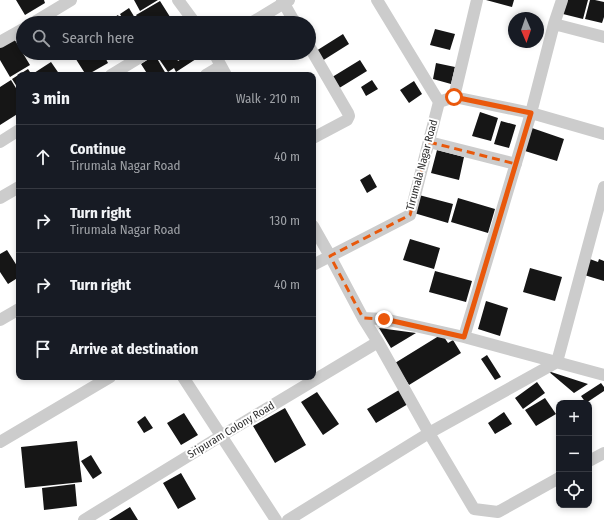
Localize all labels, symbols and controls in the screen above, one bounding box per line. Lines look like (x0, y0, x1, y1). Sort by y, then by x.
north arrow (508, 12, 544, 48)
search box (16, 16, 316, 60)
icon: search (30, 27, 52, 49)
text: Search here (62, 29, 134, 47)
text: 3 min (32, 88, 70, 109)
route start (445, 88, 463, 106)
text: Walk · 210 m (236, 91, 300, 106)
street label: Tirumala Nagar Road (404, 118, 440, 212)
text: Continue (70, 140, 126, 158)
icon: ahead (32, 146, 54, 168)
text: 40 m (274, 149, 300, 164)
text: Tirumala Nagar Road (70, 158, 181, 173)
text: Turn right (70, 204, 131, 222)
icon: right (32, 210, 54, 232)
text: 130 m (269, 213, 300, 228)
text: Tirumala Nagar Road (70, 222, 181, 237)
icon: right (32, 274, 54, 296)
text: Turn right (70, 276, 131, 294)
text: 40 m (274, 277, 300, 292)
route end (375, 310, 393, 328)
icon: arrive (32, 338, 54, 360)
text: Arrive at destination (70, 340, 198, 358)
street label: Sripuram Colony Road (185, 399, 277, 461)
map controls (556, 400, 592, 508)
button: + (556, 400, 592, 436)
button: − (556, 436, 592, 472)
button: locate (556, 472, 592, 508)

